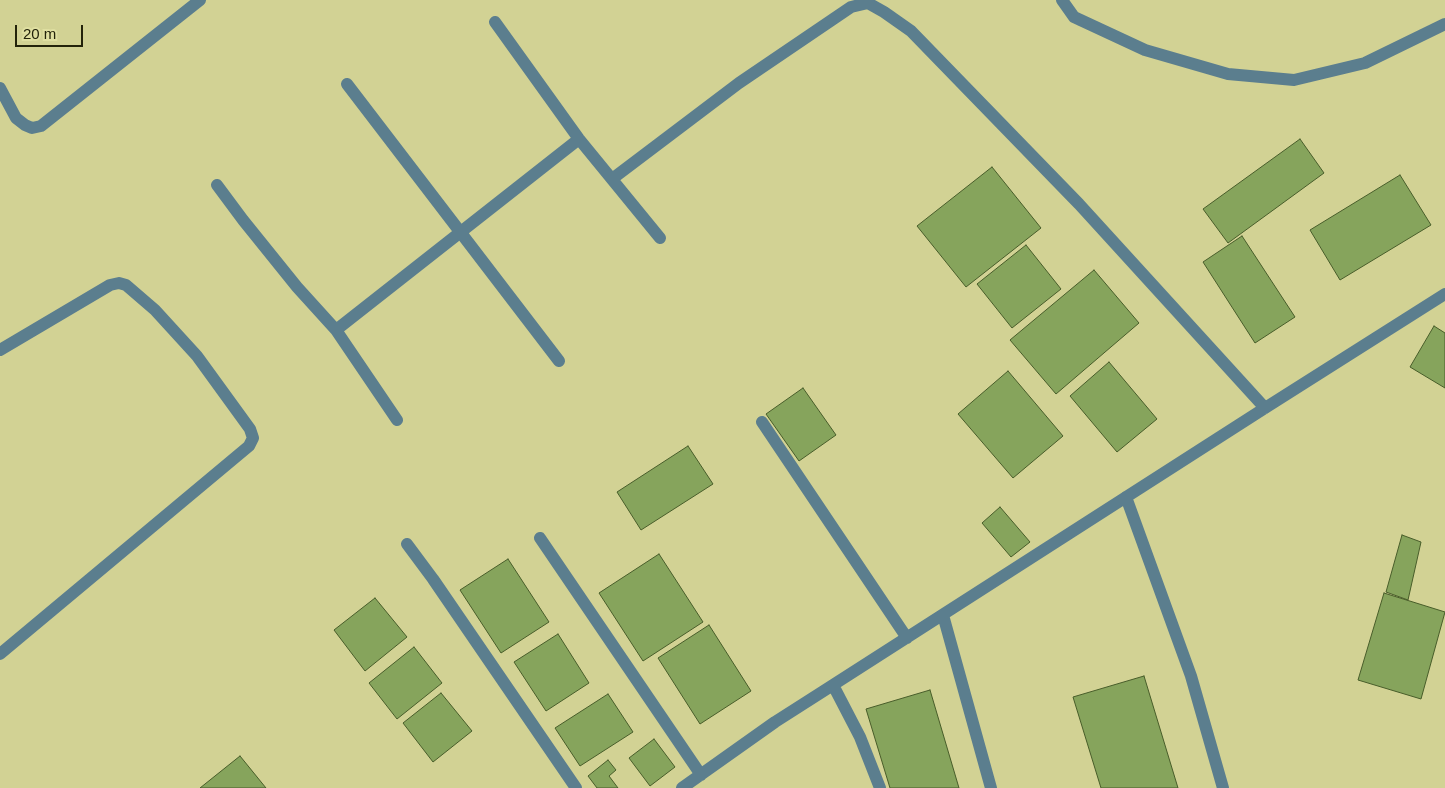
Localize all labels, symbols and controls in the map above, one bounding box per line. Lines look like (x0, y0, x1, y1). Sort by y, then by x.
scale bar (18, 15, 85, 47)
text: 20 m (23, 25, 56, 42)

